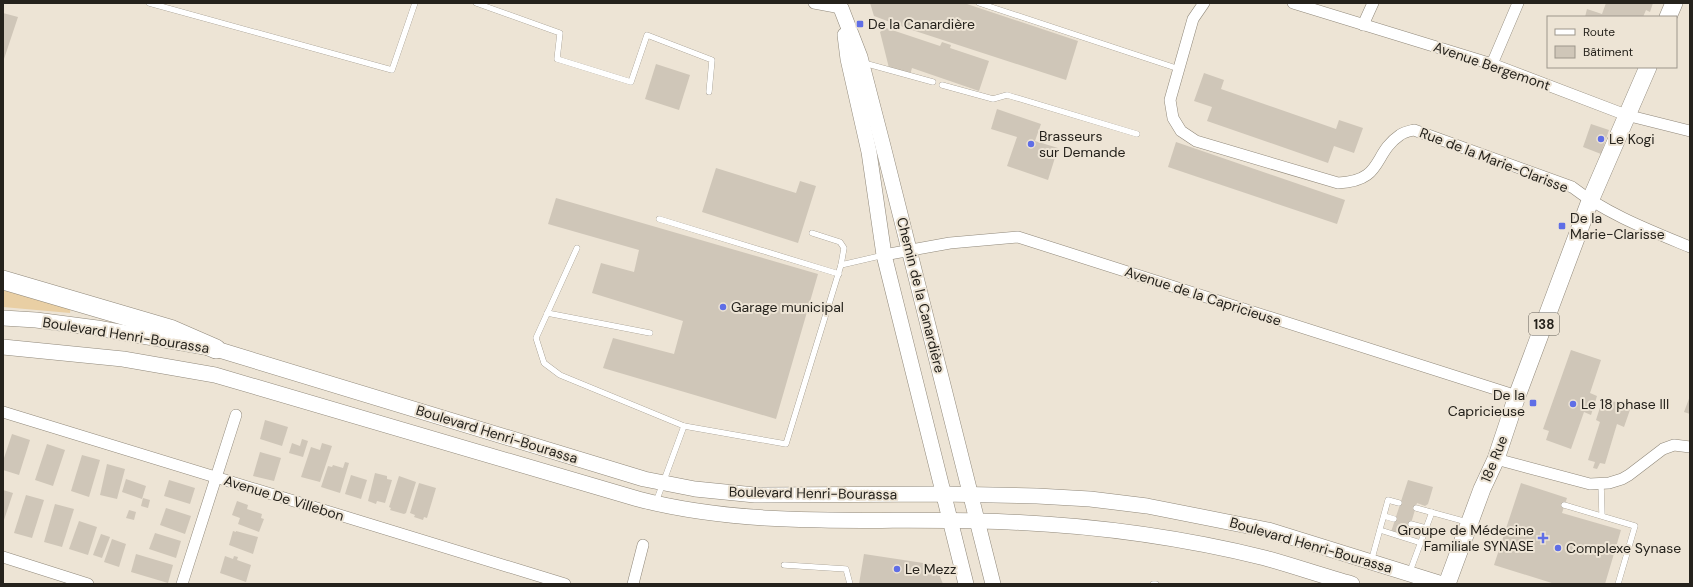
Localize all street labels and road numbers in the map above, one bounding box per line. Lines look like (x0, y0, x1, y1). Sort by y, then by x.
street label: Avenue Bergemont (1431, 38, 1553, 94)
street label: Rue de la Marie-Clarisse (1417, 123, 1571, 197)
street label: Chemin de la Canardière (893, 215, 949, 375)
street label: Avenue de la Capricieuse (1122, 262, 1284, 330)
street label: Boulevard Henri-Bourassa (41, 313, 211, 357)
road number: 138 (1529, 313, 1559, 335)
street label: Boulevard Henri-Bourassa (414, 401, 580, 467)
street label: 18e Rue (1477, 433, 1512, 485)
street label: Avenue De Villebon (222, 471, 346, 525)
street label: Boulevard Henri-Bourassa (729, 483, 897, 503)
street label: Boulevard Henri-Bourassa (1228, 513, 1394, 577)

